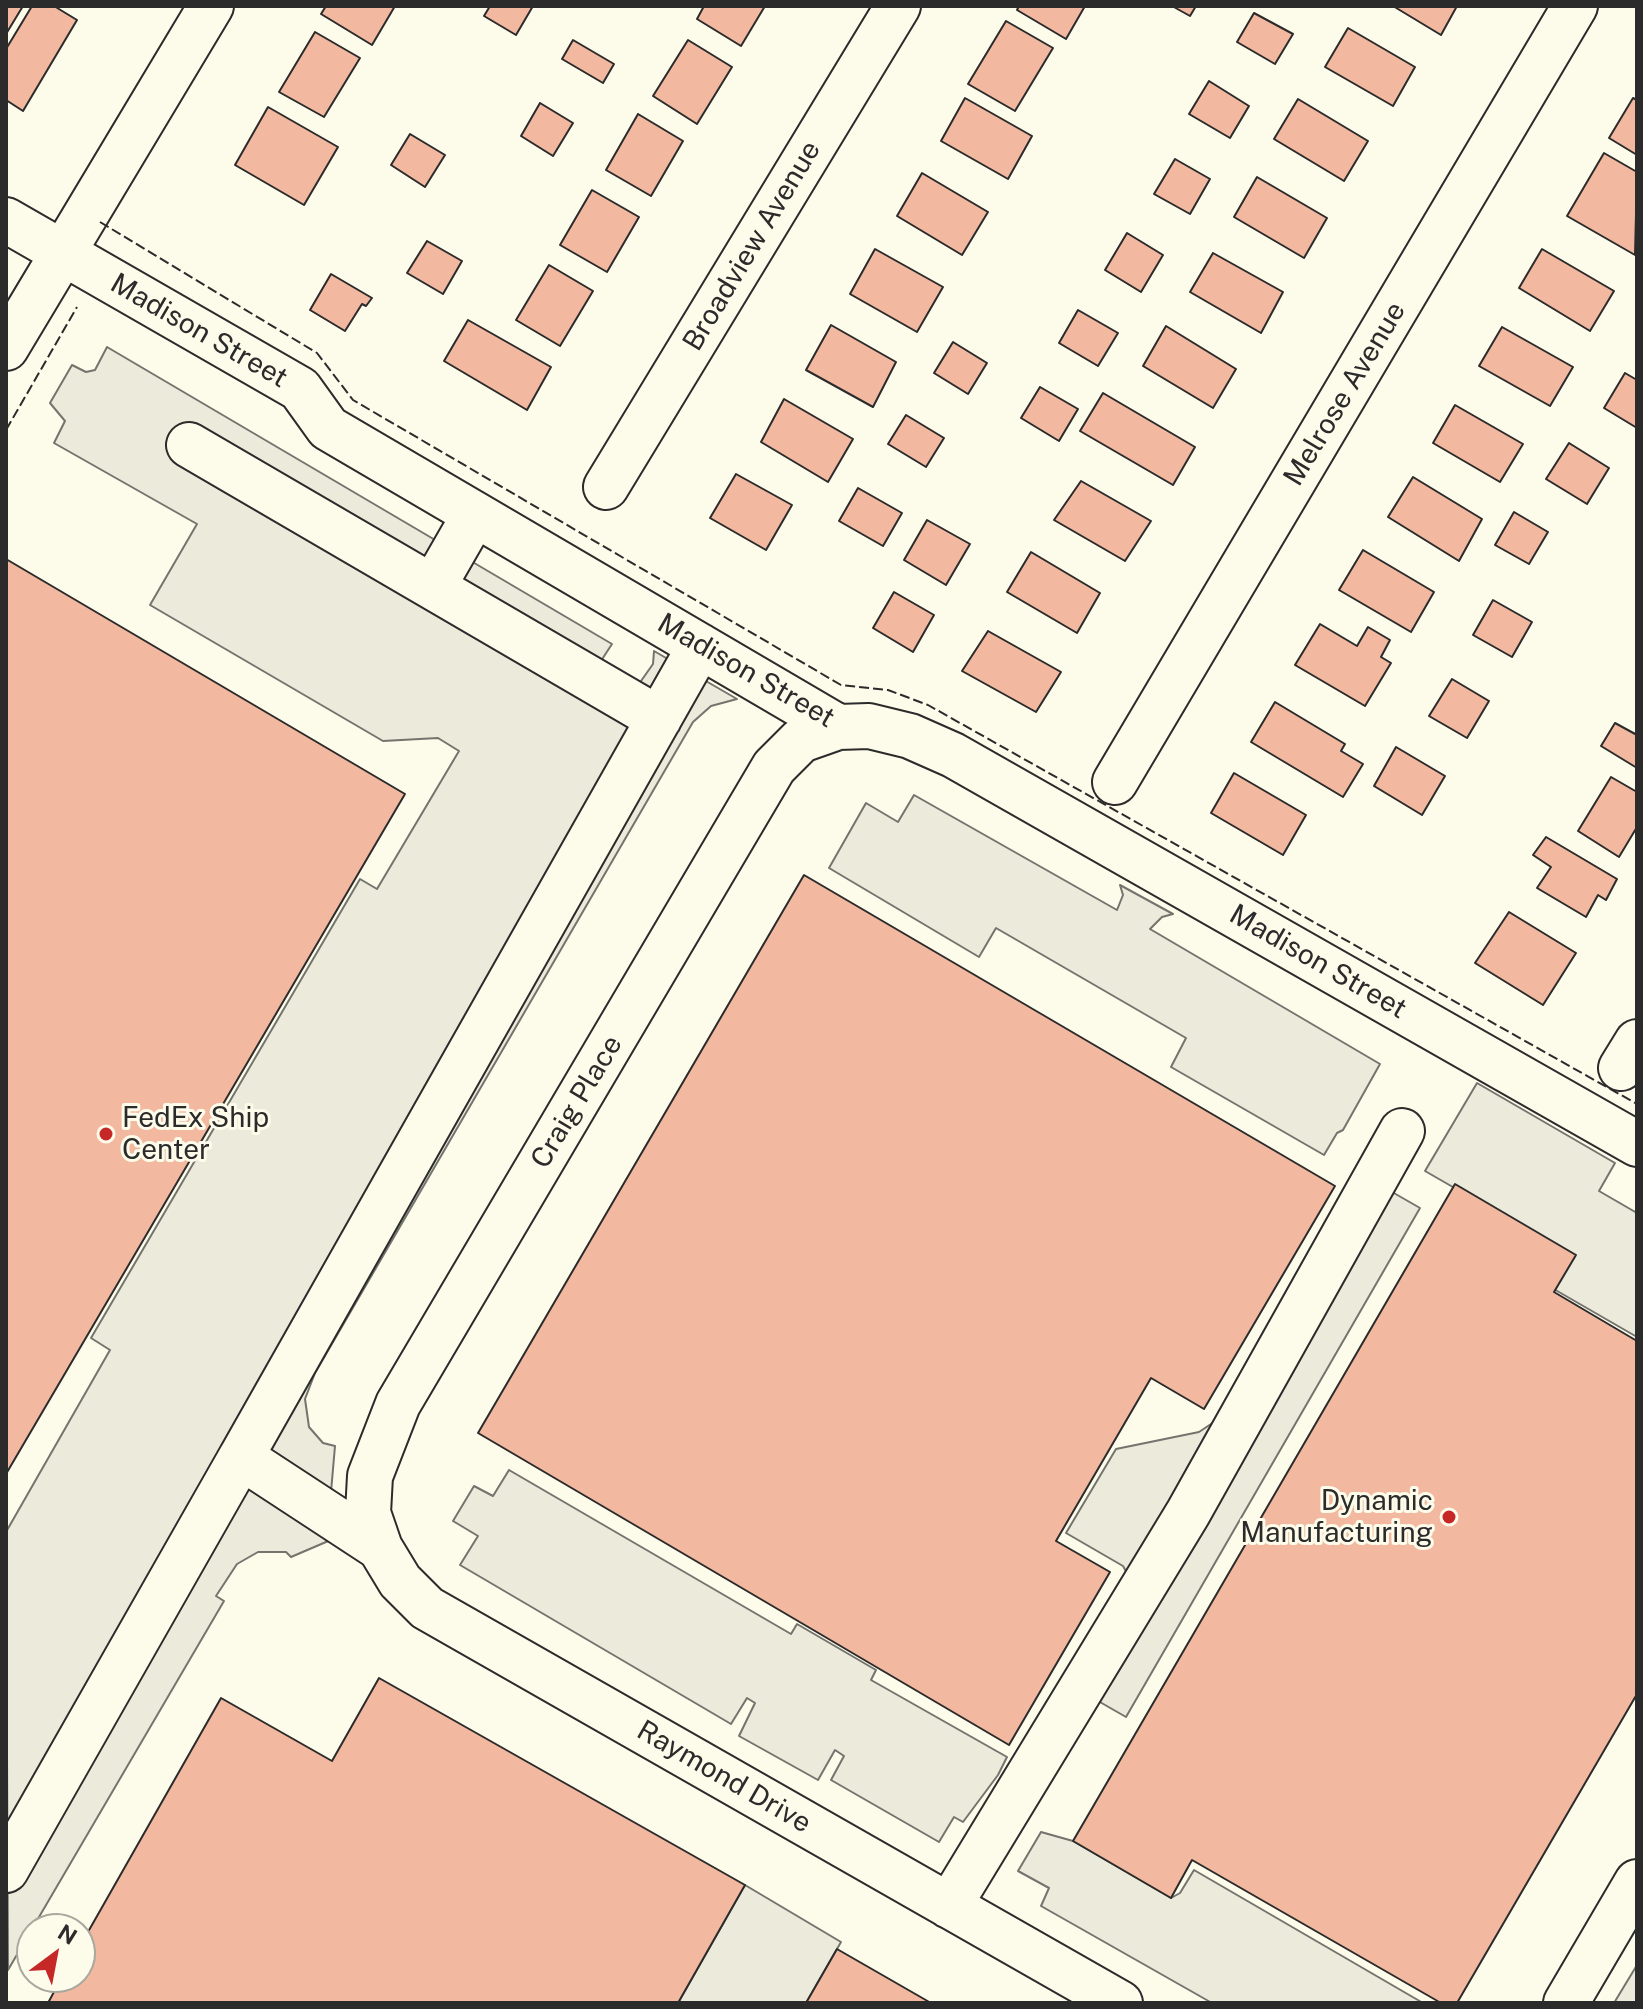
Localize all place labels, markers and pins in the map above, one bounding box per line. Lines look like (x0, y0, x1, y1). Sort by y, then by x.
place label: FedEx Ship Center (122, 1101, 269, 1167)
marker: FedEx Ship Center (97, 1125, 115, 1143)
place label: Dynamic Manufacturing (1240, 1484, 1433, 1550)
marker: Dynamic Manufacturing (1440, 1508, 1458, 1526)

